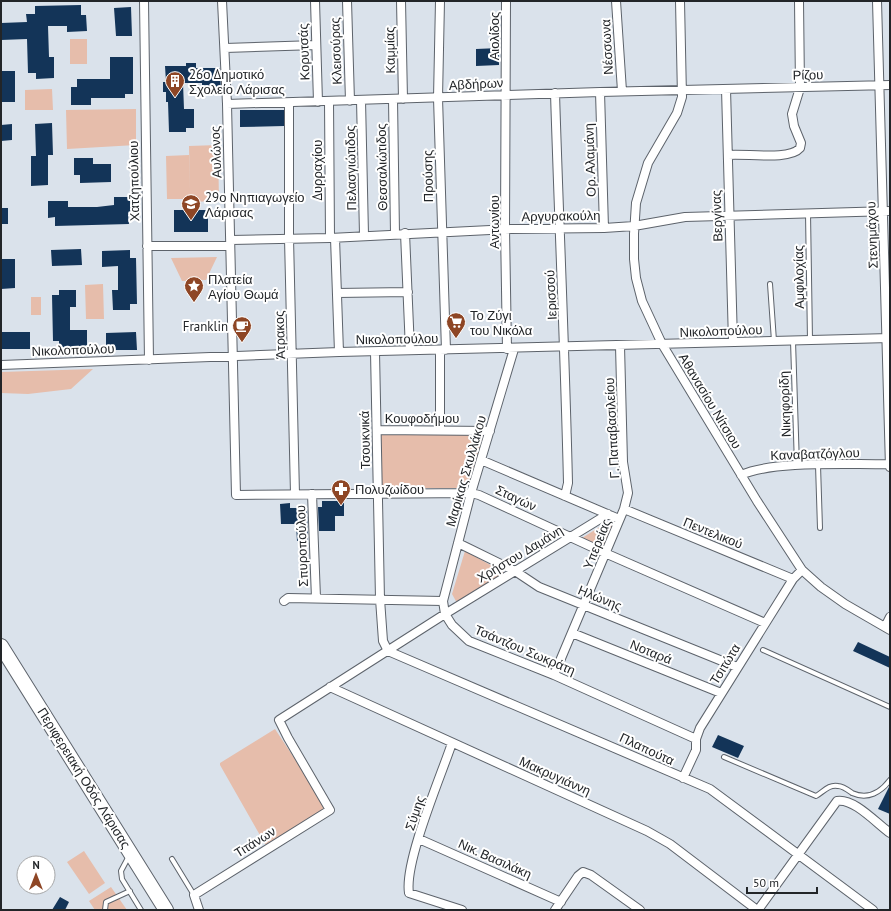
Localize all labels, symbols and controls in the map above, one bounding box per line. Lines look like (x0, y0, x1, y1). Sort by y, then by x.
street label: Αιολίδος (486, 12, 503, 60)
street label: Κλεισούρας (326, 17, 346, 85)
street label: Νέσσωνα (597, 18, 617, 75)
street label: Κορυτσάς (295, 23, 313, 81)
street label: Καμμίας (381, 26, 399, 74)
place label: 26ο Δημοτικό Σχολείο Λάρισας (189, 66, 285, 98)
street label: Ρίζου (792, 66, 824, 84)
building icon: 26ο Δημοτικό Σχολείο Λάρισας (164, 70, 186, 98)
street label: Αβδήρων (448, 74, 504, 94)
street label: Θεσσαλιώτιδος (373, 123, 391, 211)
street label: Ορ. Αλαμάνη (580, 123, 600, 197)
street label: Πελασγιώτιδος (342, 125, 360, 211)
street label: Αυλώνος (207, 126, 225, 178)
street label: Δυρραχίου (309, 140, 326, 200)
street label: Χατζηπούλιου (125, 141, 143, 221)
street label: Προύσης (419, 150, 437, 202)
place label: 29ο Νηπιαγωγείο Λάρισας (205, 189, 305, 221)
street label: Βεργίνας (708, 190, 726, 242)
school or university icon: 29ο Νηπιαγωγείο Λάρισας (180, 193, 202, 221)
street label: Αντωνίου (486, 195, 503, 249)
street label: Στενημάχου (862, 201, 882, 269)
street label: Αργυρακούλη (521, 207, 601, 225)
street label: Αμφιλοχίας (790, 245, 808, 309)
street label: Ιερισσού (541, 270, 561, 320)
place label: Πλατεία Αγίου Θωμά (208, 271, 279, 303)
place icon: Πλατεία Αγίου Θωμά (183, 275, 205, 303)
place label: Το Ζύγι του Νικόλα (470, 307, 533, 339)
street label: Άτρακος (271, 310, 289, 360)
supermarket icon: Το Ζύγι του Νικόλα (445, 311, 467, 339)
cafe icon: Franklin (231, 315, 253, 343)
place label: Franklin (183, 318, 228, 335)
street label: Νικολοπούλου (679, 321, 763, 341)
street label: Νικολοπούλου (355, 330, 439, 348)
street label: Νικολοπούλου (31, 340, 115, 360)
street label: Αθανασίου Νίτσιου (675, 350, 745, 452)
street label: Νικηφορίδη (775, 371, 795, 437)
street label: Γ. Παπαβασιλείου (601, 377, 623, 479)
street label: Τσουκνικά (356, 410, 374, 469)
street label: Κουφοδήμου (385, 410, 459, 427)
street label: Μαρίκας Σκυλλάκου (442, 413, 490, 529)
street label: Καναβατζόγλου (770, 444, 860, 464)
pharmacy icon: Πολυζωίδου (330, 478, 352, 506)
place label: Πολυζωίδου (355, 481, 424, 498)
street label: Σταγών (493, 481, 539, 515)
street label: Σπυροπούλου (292, 505, 312, 587)
street label: Πεντελικού (681, 513, 745, 553)
street label: Υπερείας (579, 516, 615, 572)
street label: Χρήστου Δαμάνη (474, 522, 566, 586)
street label: Ηλώνης (576, 582, 624, 614)
street label: Τσάντζου Σωκράτη (472, 621, 578, 679)
street label: Νοταρά (628, 636, 675, 668)
street label: Τσιτώτα (706, 640, 744, 688)
street label: Περιφερειακή Οδός Λάρισας (34, 704, 134, 852)
street label: Πλαπούτα (617, 729, 678, 769)
street label: Μακρυγιάννη (517, 753, 593, 799)
street label: Σύμης (401, 793, 429, 833)
street label: Τιτάνων (231, 823, 279, 861)
street label: Νικ. Βασιλάκη (456, 835, 534, 883)
north arrow (16, 855, 56, 895)
text: N (32, 858, 40, 872)
scale bar (747, 869, 817, 895)
text: 50 m (753, 875, 779, 890)

